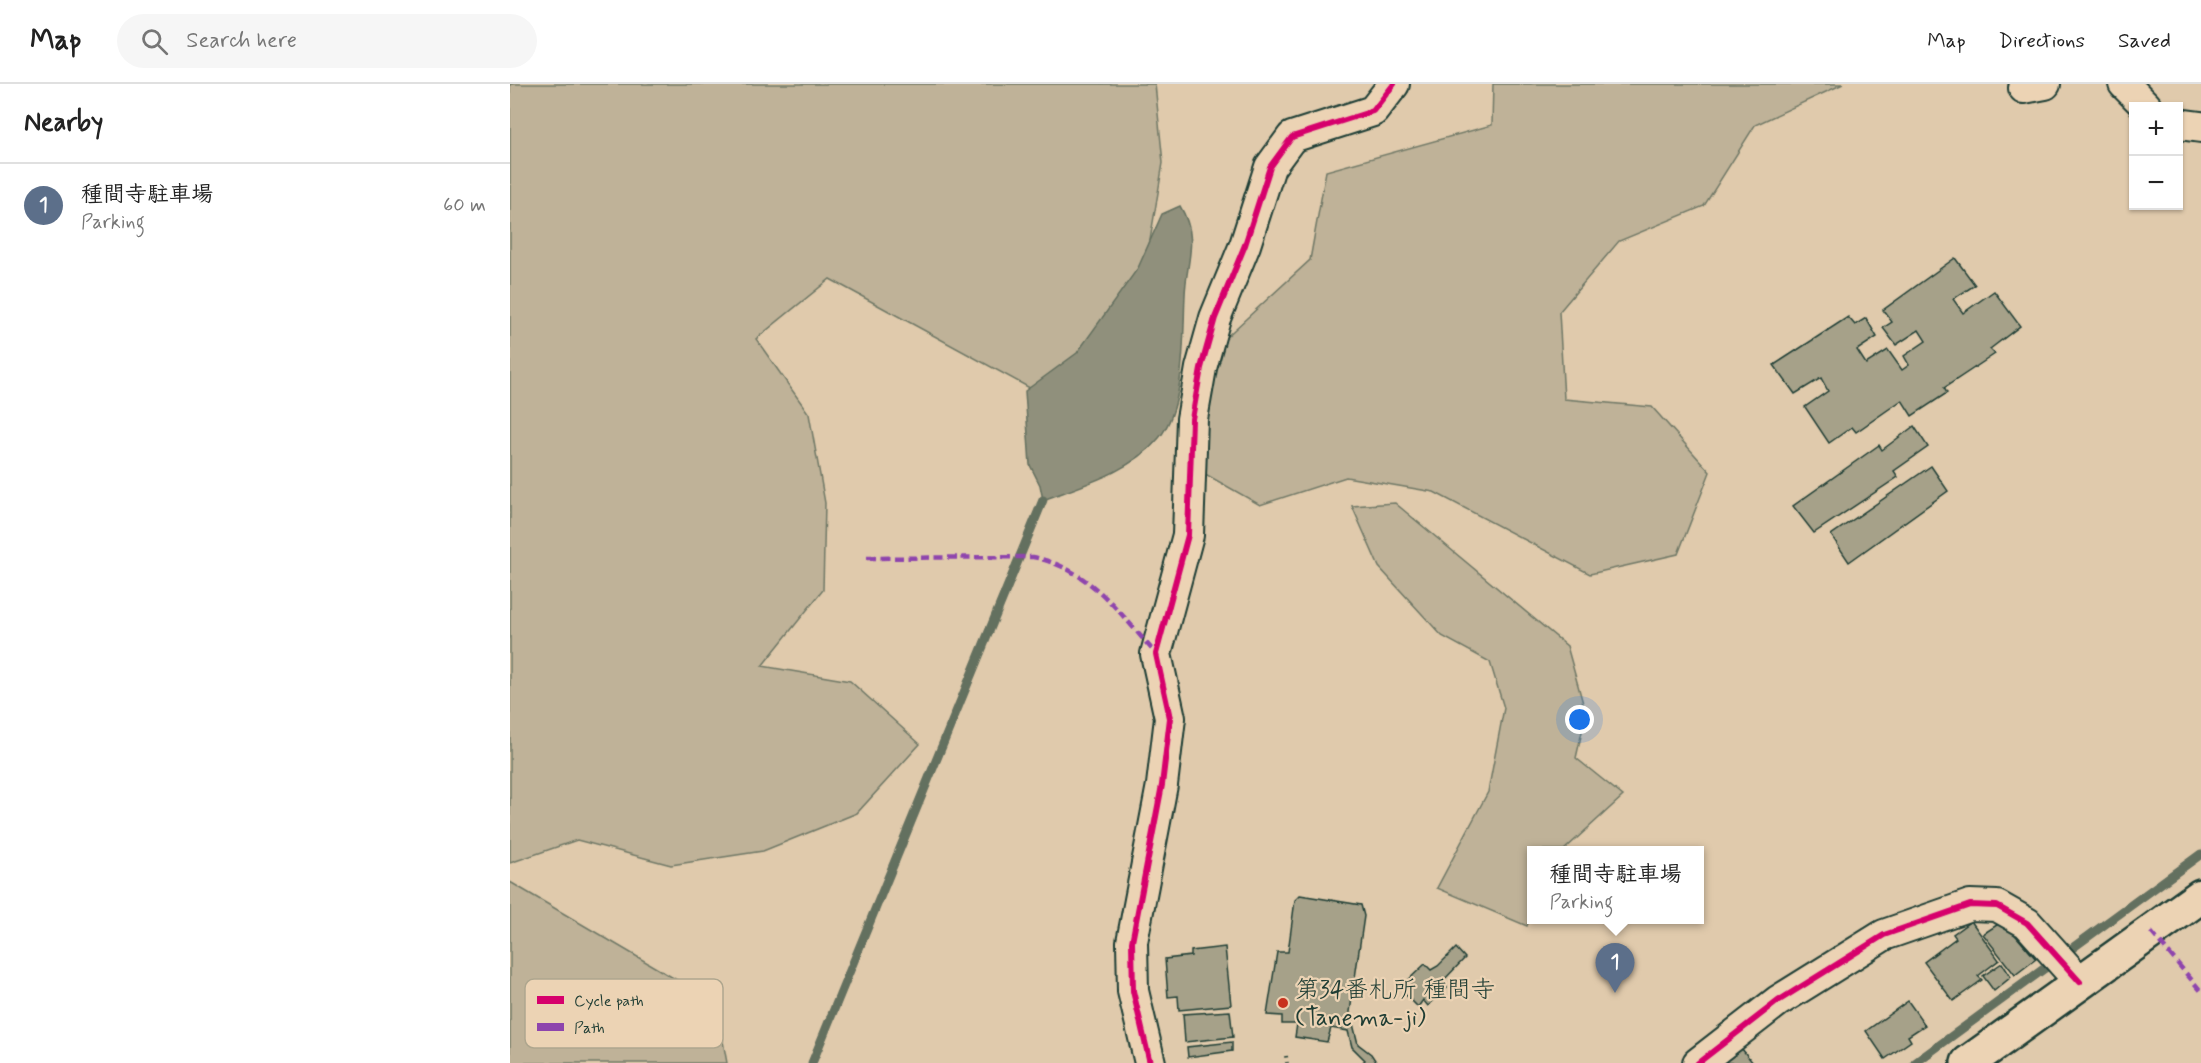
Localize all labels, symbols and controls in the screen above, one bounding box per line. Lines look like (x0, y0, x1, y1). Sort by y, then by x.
search box (117, 14, 537, 68)
text: Map (30, 23, 81, 60)
icon: search (138, 25, 171, 58)
text: Search here (186, 27, 297, 55)
text: Map (1927, 27, 1966, 55)
text: Directions (1999, 27, 2085, 55)
text: Saved (2118, 27, 2171, 55)
map controls (2129, 102, 2183, 210)
button: + (2129, 102, 2183, 156)
text: Nearby (24, 106, 103, 140)
button: − (2129, 156, 2183, 210)
text: 種間寺駐車場 (81, 181, 213, 209)
text: 1 (39, 192, 48, 219)
text: 60 m (443, 192, 486, 219)
text: Parking (81, 209, 145, 236)
your location (1565, 705, 1594, 734)
popup (1527, 846, 1704, 924)
text: 種間寺駐車場 (1549, 861, 1682, 889)
text: Parking (1549, 889, 1613, 916)
pin: 1 (1596, 944, 1634, 993)
place label: 第34番札所 種間寺 (Tanema-ji) (1295, 975, 1495, 1034)
legend (525, 979, 723, 1048)
text: Cycle path (574, 991, 644, 1012)
marker: 第34番札所 種間寺 (Tanema-ji) (1276, 996, 1290, 1010)
text: Path (574, 1018, 605, 1039)

